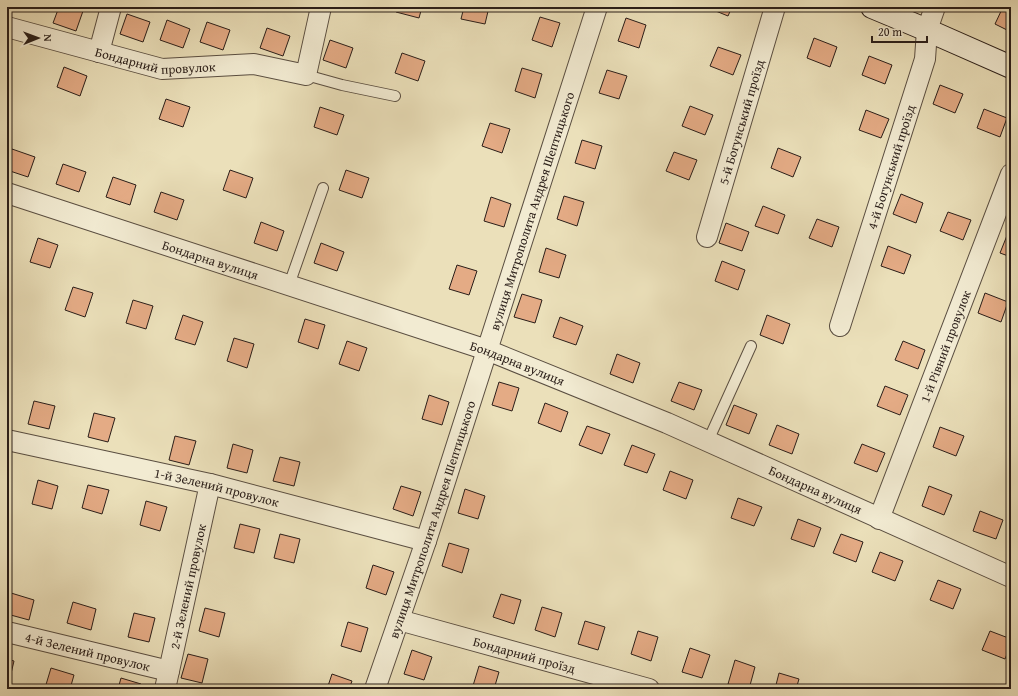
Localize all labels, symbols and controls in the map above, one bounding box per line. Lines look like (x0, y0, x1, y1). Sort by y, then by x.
north arrow (18, 18, 58, 58)
scale bar (872, 18, 927, 44)
text: 20 m (878, 23, 902, 40)
text: N (40, 34, 56, 42)
street label: Бондарний провулок (93, 42, 216, 79)
street label: 5-й Богунський проїзд (714, 57, 769, 187)
street label: вулиця Митрополита Андрея Шептицького (485, 89, 579, 333)
street label: 4-й Богунський проїзд (862, 102, 920, 232)
street label: Бондарна вулиця (160, 235, 261, 285)
street label: 1-й Рівний провулок (915, 287, 976, 405)
street label: Бондарна вулиця (468, 336, 568, 391)
street label: вулиця Митрополита Андрея Шептицького (384, 398, 481, 641)
street label: Бондарна вулиця (766, 461, 865, 519)
street label: 1-й Зелений провулок (152, 463, 281, 512)
street label: 2-й Зелений провулок (165, 522, 211, 651)
street label: 4-й Зелений провулок (23, 628, 152, 676)
street label: Бондарний проїзд (471, 632, 578, 678)

